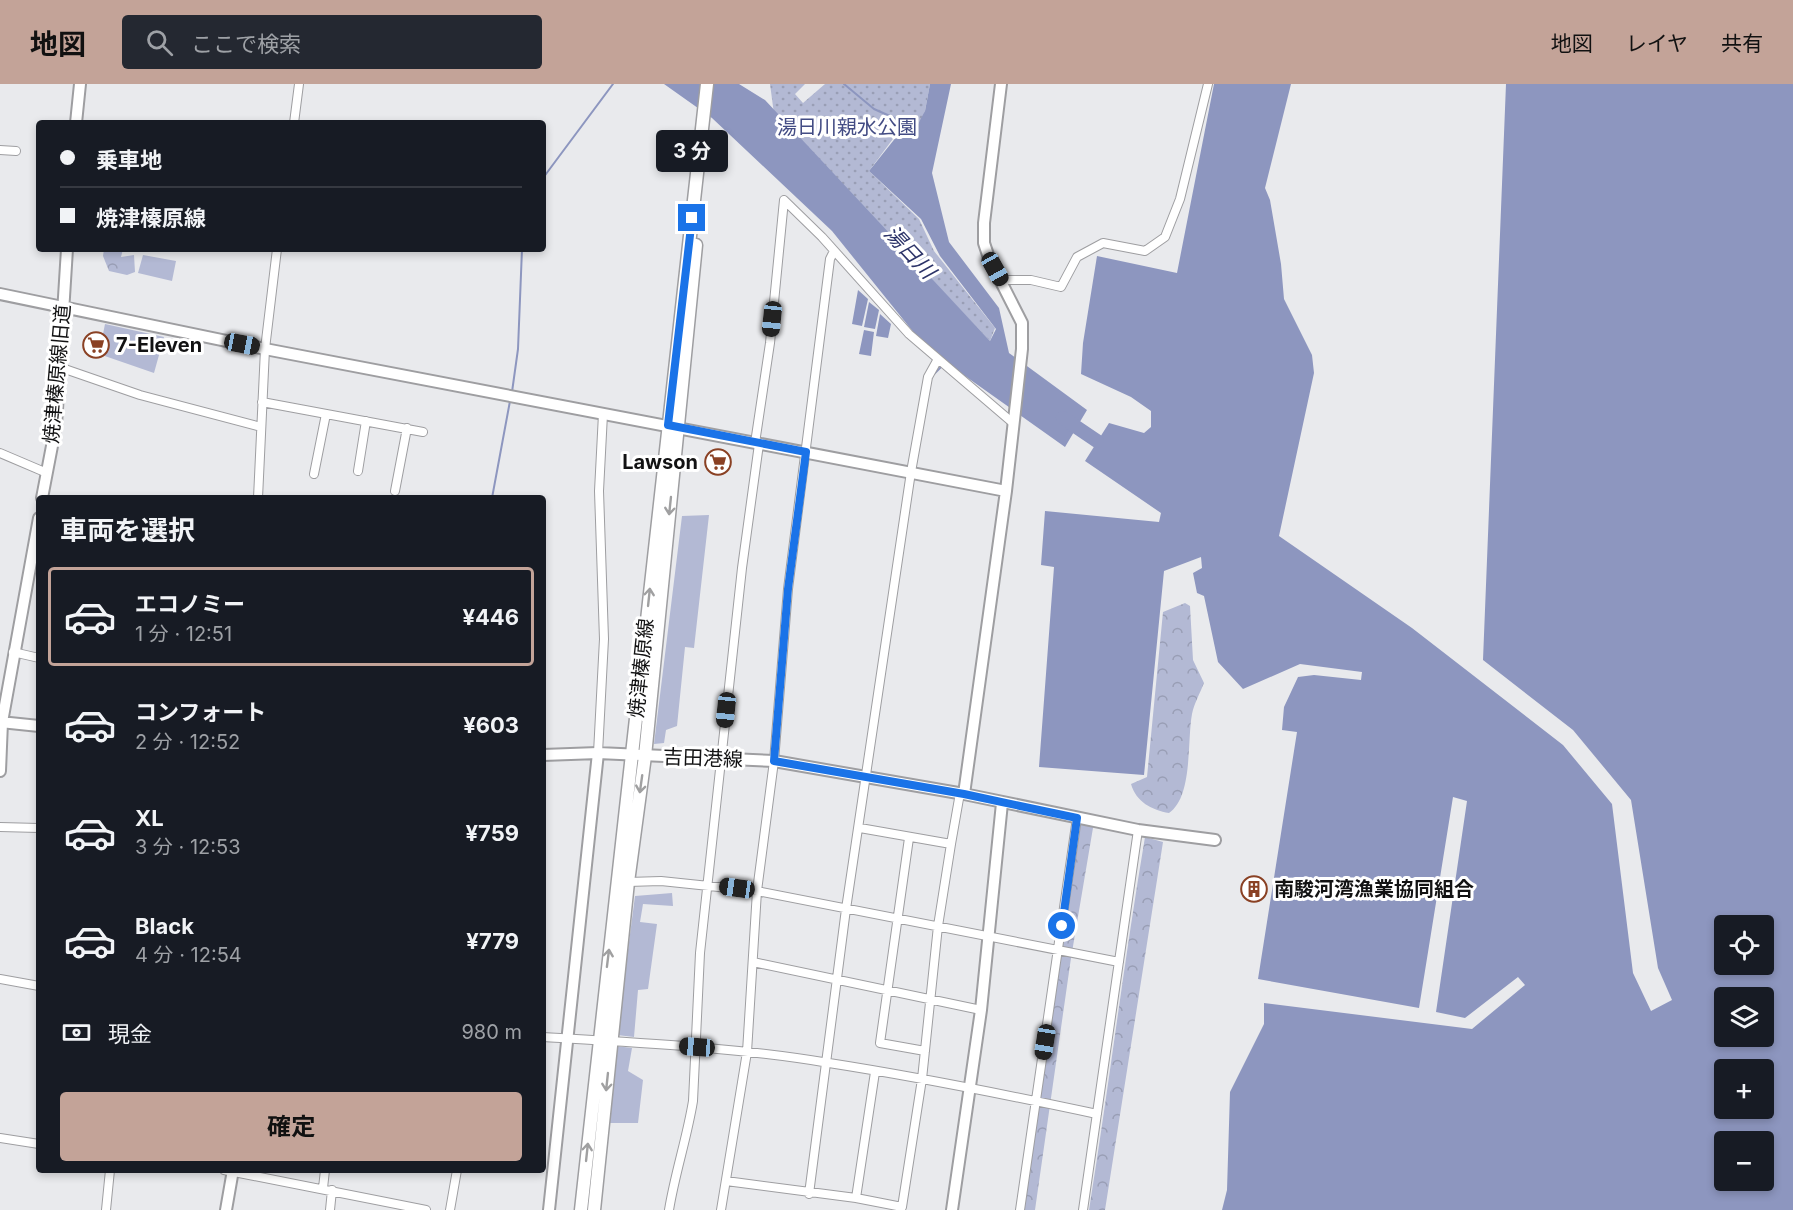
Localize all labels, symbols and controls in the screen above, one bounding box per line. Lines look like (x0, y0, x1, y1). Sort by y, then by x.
search box (122, 15, 542, 69)
icon: search (143, 26, 176, 59)
text: 地図 (30, 27, 86, 61)
text: ここで検索 (191, 31, 301, 57)
text: 地図 (1551, 31, 1593, 56)
text: レイヤ (1626, 31, 1688, 56)
text: 共有 (1721, 31, 1763, 56)
park label: 湯日川親水公園 (777, 115, 917, 139)
callout: 3 分 (656, 131, 728, 173)
text: 3 分 (673, 139, 711, 163)
text: 乗車地 (96, 147, 162, 173)
route end (678, 204, 705, 231)
text: 焼津榛原線 (96, 205, 206, 231)
water label: 湯日川 (879, 220, 942, 285)
car (978, 249, 1012, 289)
car (761, 300, 783, 338)
street label: 焼津榛原線旧道 (39, 303, 75, 445)
supermarket icon: 7-Eleven (81, 330, 111, 360)
car (223, 332, 261, 356)
place label: 7-Eleven (116, 333, 202, 357)
supermarket icon: Lawson (703, 447, 733, 477)
place label: Lawson (622, 450, 698, 474)
one-way arrow (664, 496, 675, 516)
text: 車両を選択 (60, 514, 195, 547)
one-way arrow (644, 588, 655, 608)
icon: car (63, 590, 117, 644)
text: エコノミー (135, 591, 245, 617)
text: ¥446 (462, 604, 519, 630)
street label: 焼津榛原線 (624, 617, 658, 719)
text: 1 分 · 12:51 (135, 622, 232, 646)
car (715, 691, 737, 729)
icon: car (63, 698, 117, 752)
text: コンフォート (135, 699, 266, 725)
text: ¥603 (463, 712, 519, 738)
text: 2 分 · 12:52 (135, 730, 240, 754)
street label: 吉田港線 (663, 745, 743, 771)
one-way arrow (636, 773, 647, 793)
text: XL (135, 805, 164, 831)
icon: car (63, 806, 117, 860)
text: ¥759 (466, 820, 519, 846)
text: 3 分 · 12:53 (135, 835, 241, 859)
building icon: 南駿河湾漁業協同組合 (1239, 874, 1269, 904)
car (718, 877, 756, 899)
place label: 南駿河湾漁業協同組合 (1274, 877, 1474, 901)
route start (1048, 912, 1075, 939)
text: Black (135, 913, 194, 939)
icon: car (63, 914, 117, 968)
map controls (1714, 915, 1774, 1191)
button: locate (1714, 915, 1774, 975)
text: ¥779 (466, 928, 519, 954)
text: 4 分 · 12:54 (135, 943, 242, 967)
one-way arrow (603, 949, 614, 968)
button: layers (1714, 987, 1774, 1047)
icon: cash (60, 1016, 93, 1049)
text: 980 m (461, 1020, 522, 1044)
text: 現金 (108, 1021, 152, 1047)
car (1033, 1023, 1057, 1061)
car (678, 1037, 716, 1057)
button: + (1714, 1059, 1774, 1119)
one-way arrow (601, 1071, 612, 1091)
button: 確定 (60, 1092, 522, 1161)
button: − (1714, 1131, 1774, 1191)
one-way arrow (582, 1142, 593, 1162)

